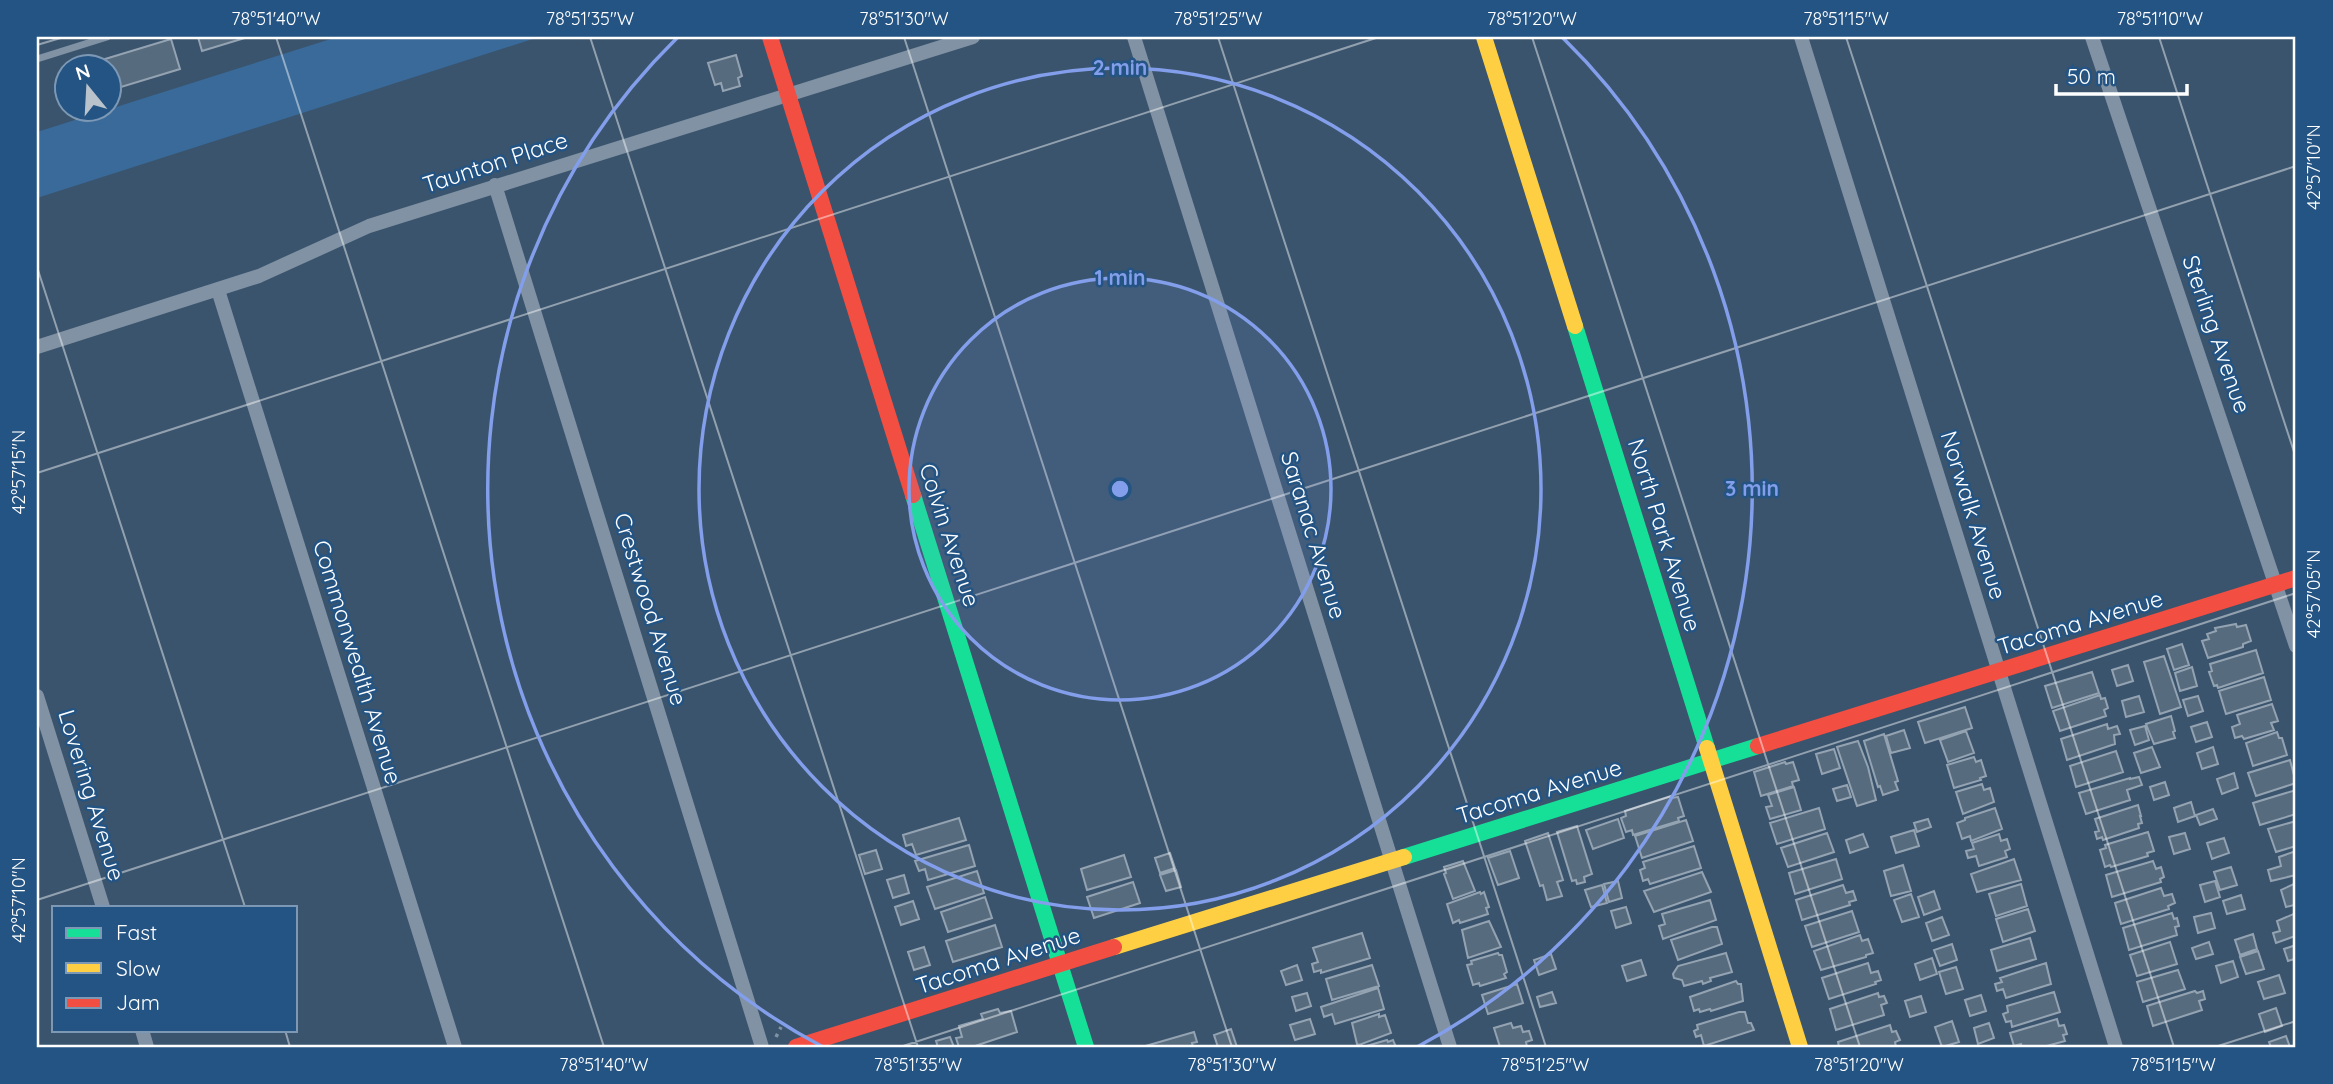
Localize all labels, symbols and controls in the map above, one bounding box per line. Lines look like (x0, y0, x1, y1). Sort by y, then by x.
text: 78°51'40"W (231, 7, 321, 30)
text: 78°51'35"W (546, 7, 634, 30)
text: 78°51'30"W (859, 7, 949, 30)
text: 78°51'25"W (1174, 7, 1262, 30)
text: 78°51'20"W (1487, 7, 1577, 30)
text: 78°51'15"W (1803, 7, 1889, 30)
text: 78°51'10"W (2117, 7, 2203, 30)
north arrow (52, 52, 122, 122)
scale bar (2056, 52, 2188, 96)
text: 2 min (1093, 54, 1147, 80)
text: N (72, 58, 93, 85)
text: 50 m (2067, 63, 2116, 89)
text: 42°57'10"N (2302, 124, 2325, 210)
street label: Taunton Place (419, 125, 571, 199)
street label: Sterling Avenue (2176, 251, 2258, 417)
text: 1 min (1095, 264, 1145, 290)
street label: Norwalk Avenue (1935, 427, 2013, 603)
text: 42°57'15"N (7, 430, 30, 514)
street label: North Park Avenue (1622, 435, 1708, 635)
street label: Saranac Avenue (1275, 448, 1353, 622)
street label: Colvin Avenue (913, 460, 987, 610)
text: 3 min (1725, 475, 1779, 501)
centre of rings (1108, 477, 1132, 501)
street label: Crestwood Avenue (608, 509, 694, 709)
street label: Commonwealth Avenue (307, 537, 409, 787)
text: 42°57'05"N (2302, 550, 2325, 638)
street label: Tacoma Avenue (1994, 583, 2166, 661)
street label: Lovering Avenue (52, 706, 132, 884)
street label: Tacoma Avenue (1453, 752, 1625, 830)
text: 42°57'10"N (7, 857, 30, 943)
legend (52, 906, 298, 1032)
text: Fast (116, 919, 157, 945)
street label: Tacoma Avenue (912, 920, 1084, 1000)
text: Slow (116, 955, 161, 981)
text: Jam (116, 989, 160, 1015)
text: 78°51'40"W (559, 1053, 649, 1076)
text: 78°51'35"W (874, 1053, 962, 1076)
text: 78°51'30"W (1187, 1053, 1277, 1076)
text: 78°51'25"W (1501, 1053, 1589, 1076)
text: 78°51'20"W (1814, 1053, 1904, 1076)
text: 78°51'15"W (2130, 1053, 2216, 1076)

